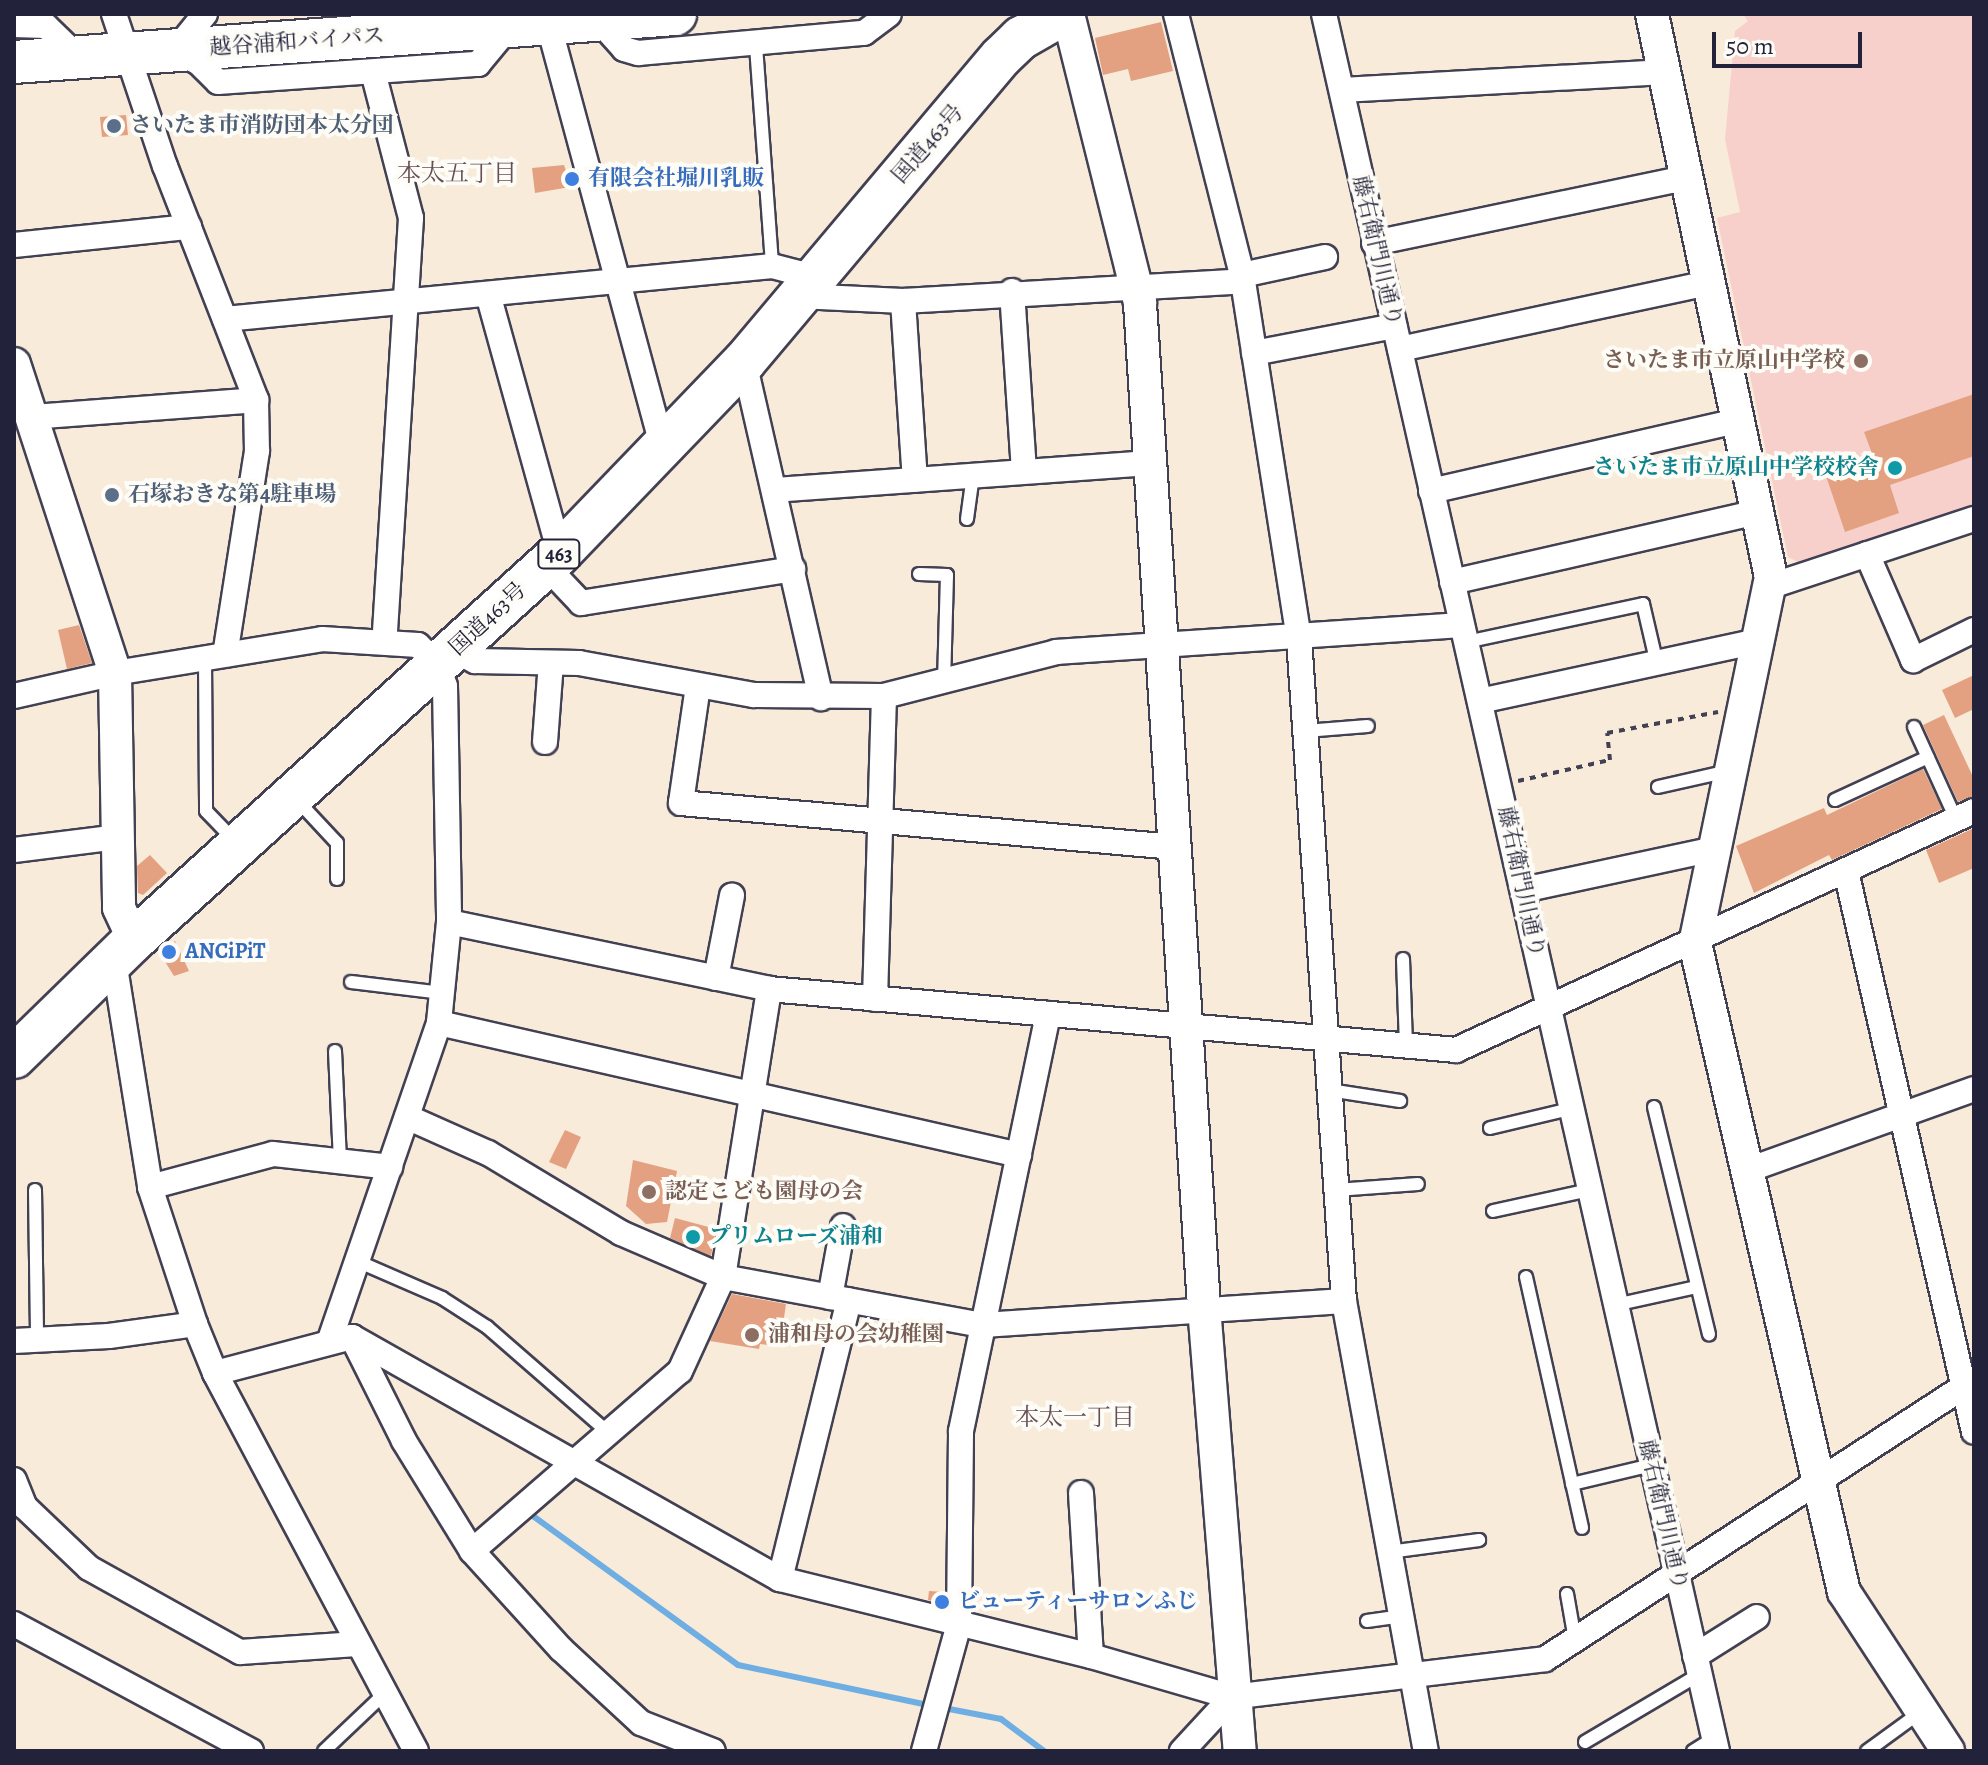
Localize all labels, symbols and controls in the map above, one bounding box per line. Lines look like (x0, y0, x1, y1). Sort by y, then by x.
scale bar (1716, 16, 1866, 66)
street label: 越谷浦和バイパス (208, 23, 386, 61)
text: 50 m (1726, 30, 1774, 62)
street label: 国道463号 (887, 99, 969, 189)
place label: さいたま市消防団本太分団 (130, 113, 394, 139)
marker: さいたま市消防団本太分団 (105, 117, 123, 135)
district label: 本太五丁目 (397, 160, 517, 188)
place label: 有限会社堀川乳販 (588, 166, 764, 192)
marker: 有限会社堀川乳販 (563, 170, 581, 188)
street label: 藤右衛門川通り (1347, 173, 1407, 329)
place label: さいたま市立原山中学校 (1603, 348, 1845, 374)
marker: さいたま市立原山中学校 (1852, 352, 1870, 370)
place label: さいたま市立原山中学校校舎 (1593, 455, 1879, 481)
marker: さいたま市立原山中学校校舎 (1886, 459, 1904, 477)
place label: 石塚おきな第4駐車場 (128, 482, 336, 508)
marker: 石塚おきな第4駐車場 (103, 486, 121, 504)
road number: 463 (537, 538, 581, 570)
street label: 国道463号 (444, 577, 532, 661)
street label: 藤右衛門川通り (1492, 804, 1550, 960)
place label: ANCiPiT (185, 939, 266, 965)
marker: ANCiPiT (160, 943, 178, 961)
place label: 認定こども園母の会 (665, 1179, 863, 1205)
marker: 認定こども園母の会 (640, 1183, 658, 1201)
place label: プリムローズ浦和 (709, 1224, 885, 1250)
marker: プリムローズ浦和 (684, 1228, 702, 1246)
place label: 浦和母の会幼稚園 (768, 1322, 944, 1348)
marker: 浦和母の会幼稚園 (743, 1326, 761, 1344)
district label: 本太一丁目 (1015, 1404, 1135, 1432)
street label: 藤右衛門川通り (1633, 1437, 1693, 1593)
place label: ビューティーサロンふじ (958, 1589, 1200, 1615)
marker: ビューティーサロンふじ (933, 1593, 951, 1611)

